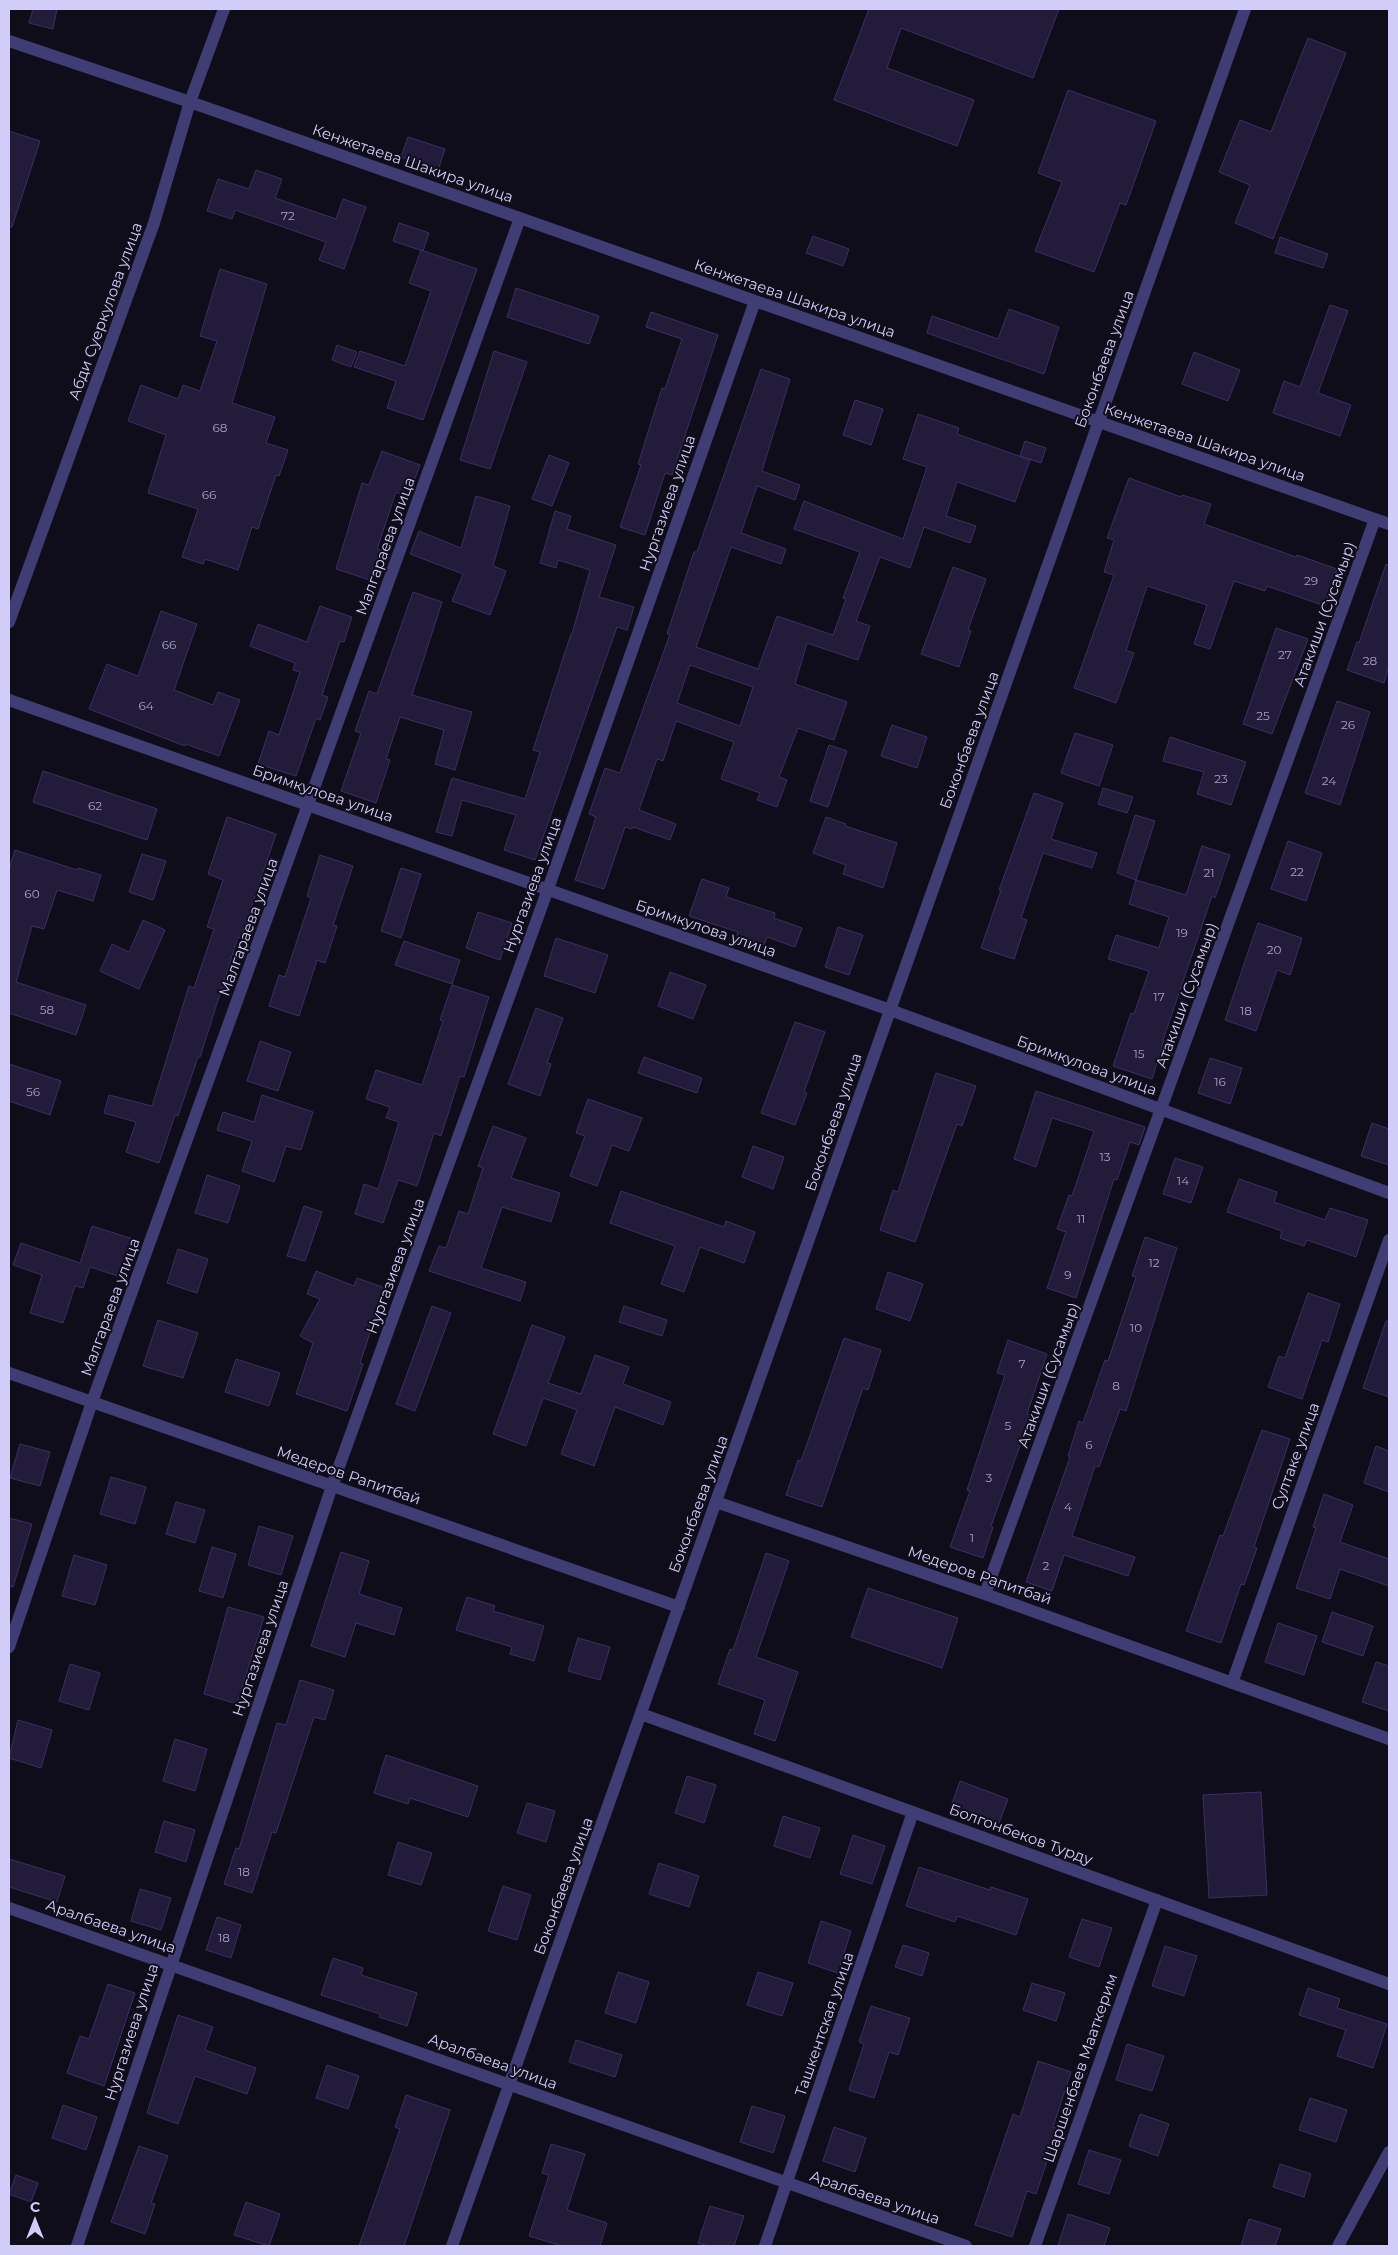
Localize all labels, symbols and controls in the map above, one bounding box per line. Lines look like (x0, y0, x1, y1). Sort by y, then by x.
street label: Кенжетаева Шакира улица (310, 120, 516, 206)
house number: 72 (281, 208, 295, 223)
street label: Абди Суеркулова улица (64, 220, 146, 402)
street label: Кенжетаева Шакира улица (692, 255, 898, 341)
street label: Боконбаева улица (1070, 288, 1138, 430)
street label: Кенжетаева Шакира улица (1102, 399, 1308, 485)
house number: 68 (213, 420, 228, 435)
street label: Нургазиева улица (635, 432, 699, 574)
street label: Малгараева улица (351, 474, 419, 618)
house number: 66 (202, 487, 216, 502)
street label: Атакиши (Сусамыр) (1289, 539, 1359, 689)
house number: 29 (1304, 573, 1318, 588)
house number: 66 (162, 637, 176, 652)
house number: 27 (1278, 647, 1292, 662)
house number: 28 (1363, 653, 1378, 668)
street label: Боконбаева улица (935, 669, 1003, 811)
house number: 64 (138, 698, 154, 713)
house number: 25 (1256, 708, 1270, 723)
house number: 26 (1341, 717, 1355, 732)
street label: Бримкулова улица (250, 760, 396, 826)
house number: 23 (1214, 771, 1228, 786)
house number: 24 (1322, 773, 1336, 788)
house number: 62 (88, 798, 102, 813)
street label: Нургазиева улица (499, 815, 565, 955)
street label: Малгараева улица (214, 855, 282, 999)
house number: 22 (1290, 864, 1304, 879)
house number: 21 (1203, 865, 1215, 880)
house number: 60 (24, 886, 40, 901)
street label: Бримкулова улица (633, 895, 779, 961)
street label: Атакиши (Сусамыр) (1151, 920, 1221, 1070)
house number: 19 (1176, 925, 1188, 940)
house number: 20 (1267, 942, 1281, 957)
house number: 17 (1153, 989, 1165, 1004)
house number: 58 (40, 1002, 55, 1017)
house number: 18 (1240, 1003, 1252, 1018)
street label: Бримкулова улица (1014, 1031, 1160, 1099)
house number: 15 (1133, 1046, 1145, 1061)
street label: Боконбаева улица (800, 1050, 866, 1194)
house number: 16 (1214, 1074, 1226, 1089)
house number: 56 (26, 1084, 40, 1099)
house number: 13 (1099, 1149, 1111, 1164)
house number: 14 (1177, 1173, 1189, 1188)
street label: Нургазиева улица (362, 1196, 428, 1336)
house number: 11 (1077, 1211, 1085, 1226)
street label: Малгараева улица (76, 1235, 144, 1379)
house number: 12 (1148, 1255, 1160, 1270)
house number: 9 (1064, 1267, 1072, 1282)
street label: Атакиши (Сусамыр) (1013, 1300, 1083, 1450)
house number: 10 (1130, 1320, 1142, 1335)
house number: 7 (1018, 1356, 1026, 1371)
house number: 8 (1112, 1378, 1120, 1393)
street label: Султаке улица (1267, 1400, 1323, 1512)
house number: 5 (1005, 1418, 1012, 1433)
street label: Боконбаева улица (664, 1433, 732, 1575)
house number: 6 (1085, 1437, 1093, 1452)
street label: Медеров Рапитбай (274, 1441, 424, 1509)
house number: 3 (986, 1470, 993, 1485)
house number: 4 (1064, 1499, 1072, 1514)
house number: 1 (970, 1530, 974, 1545)
street label: Медеров Рапитбай (905, 1541, 1055, 1609)
house number: 2 (1043, 1558, 1050, 1573)
street label: Нургазиева улица (228, 1577, 292, 1719)
street label: Болгонбеков Турду (947, 1799, 1096, 1869)
street label: Боконбаева улица (529, 1815, 597, 1957)
house number: 18 (238, 1864, 250, 1879)
street label: Аралбаева улица (44, 1895, 178, 1957)
house number: 18 (218, 1930, 230, 1945)
street label: Ташкентская улица (790, 1949, 858, 2099)
street label: Нургазиева улица (100, 1961, 162, 2103)
street label: Шаршенбаев Мааткерим (1039, 1971, 1121, 2165)
street label: Аралбаева улица (426, 2029, 560, 2093)
street label: Аралбаева улица (808, 2166, 942, 2228)
north arrow (10, 2195, 60, 2245)
text: С (30, 2198, 40, 2216)

